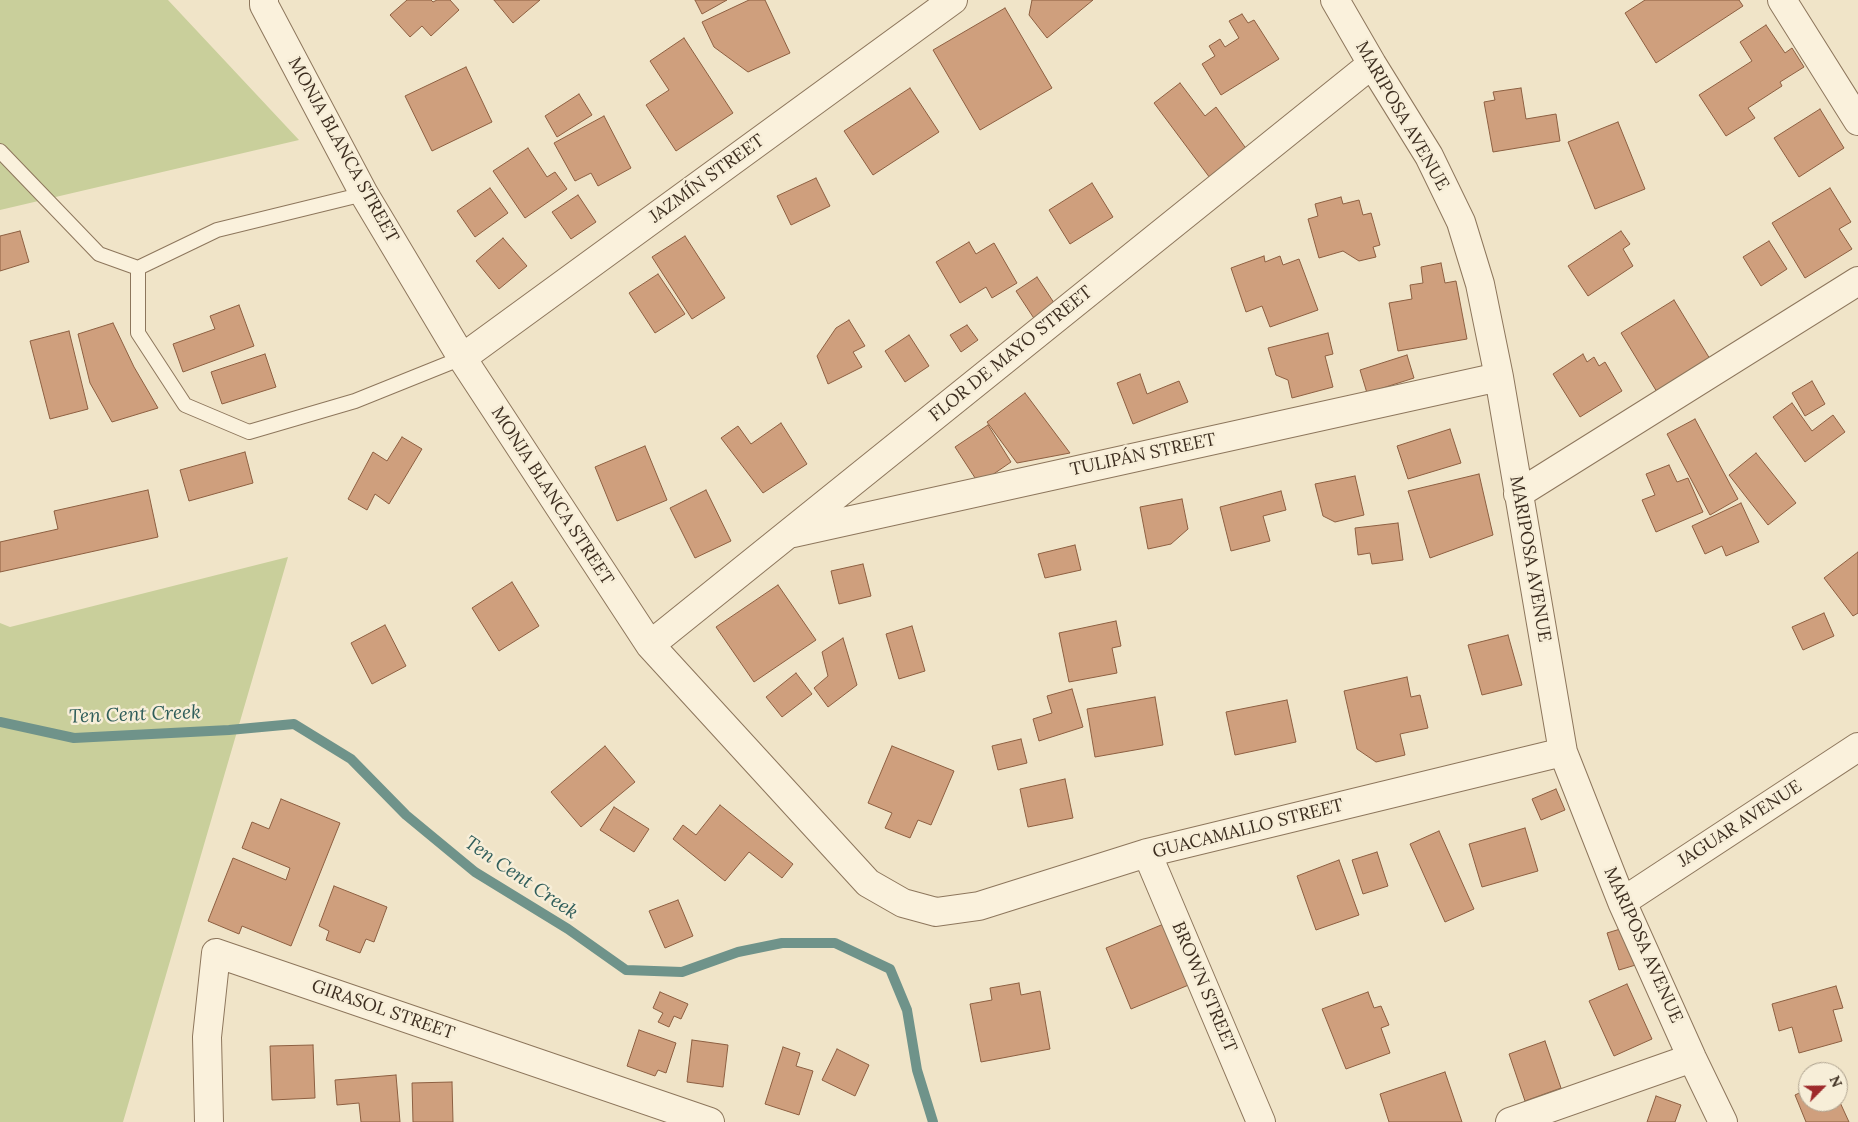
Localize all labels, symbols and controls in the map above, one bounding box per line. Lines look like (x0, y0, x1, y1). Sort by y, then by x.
street label: MARIPOSA AVENUE (1351, 38, 1453, 194)
street label: MONJA BLANCA STREET (283, 54, 403, 246)
street label: JAZMÍN STREET (645, 130, 769, 228)
street label: FLOR DE MAYO STREET (925, 282, 1097, 426)
street label: MONJA BLANCA STREET (486, 403, 618, 589)
street label: TULIPÁN STREET (1068, 429, 1218, 481)
street label: MARIPOSA AVENUE (1505, 474, 1555, 644)
water label: Ten Cent Creek (69, 701, 201, 729)
street label: JAGUAR AVENUE (1674, 776, 1806, 872)
street label: GUACAMALLO STREET (1150, 795, 1346, 863)
water label: Ten Cent Creek (460, 832, 582, 924)
street label: MARIPOSA AVENUE (1599, 864, 1687, 1026)
street label: BROWN STREET (1167, 919, 1241, 1055)
street label: GIRASOL STREET (309, 975, 457, 1045)
north arrow (1798, 1062, 1848, 1112)
text: N (1825, 1073, 1846, 1090)

